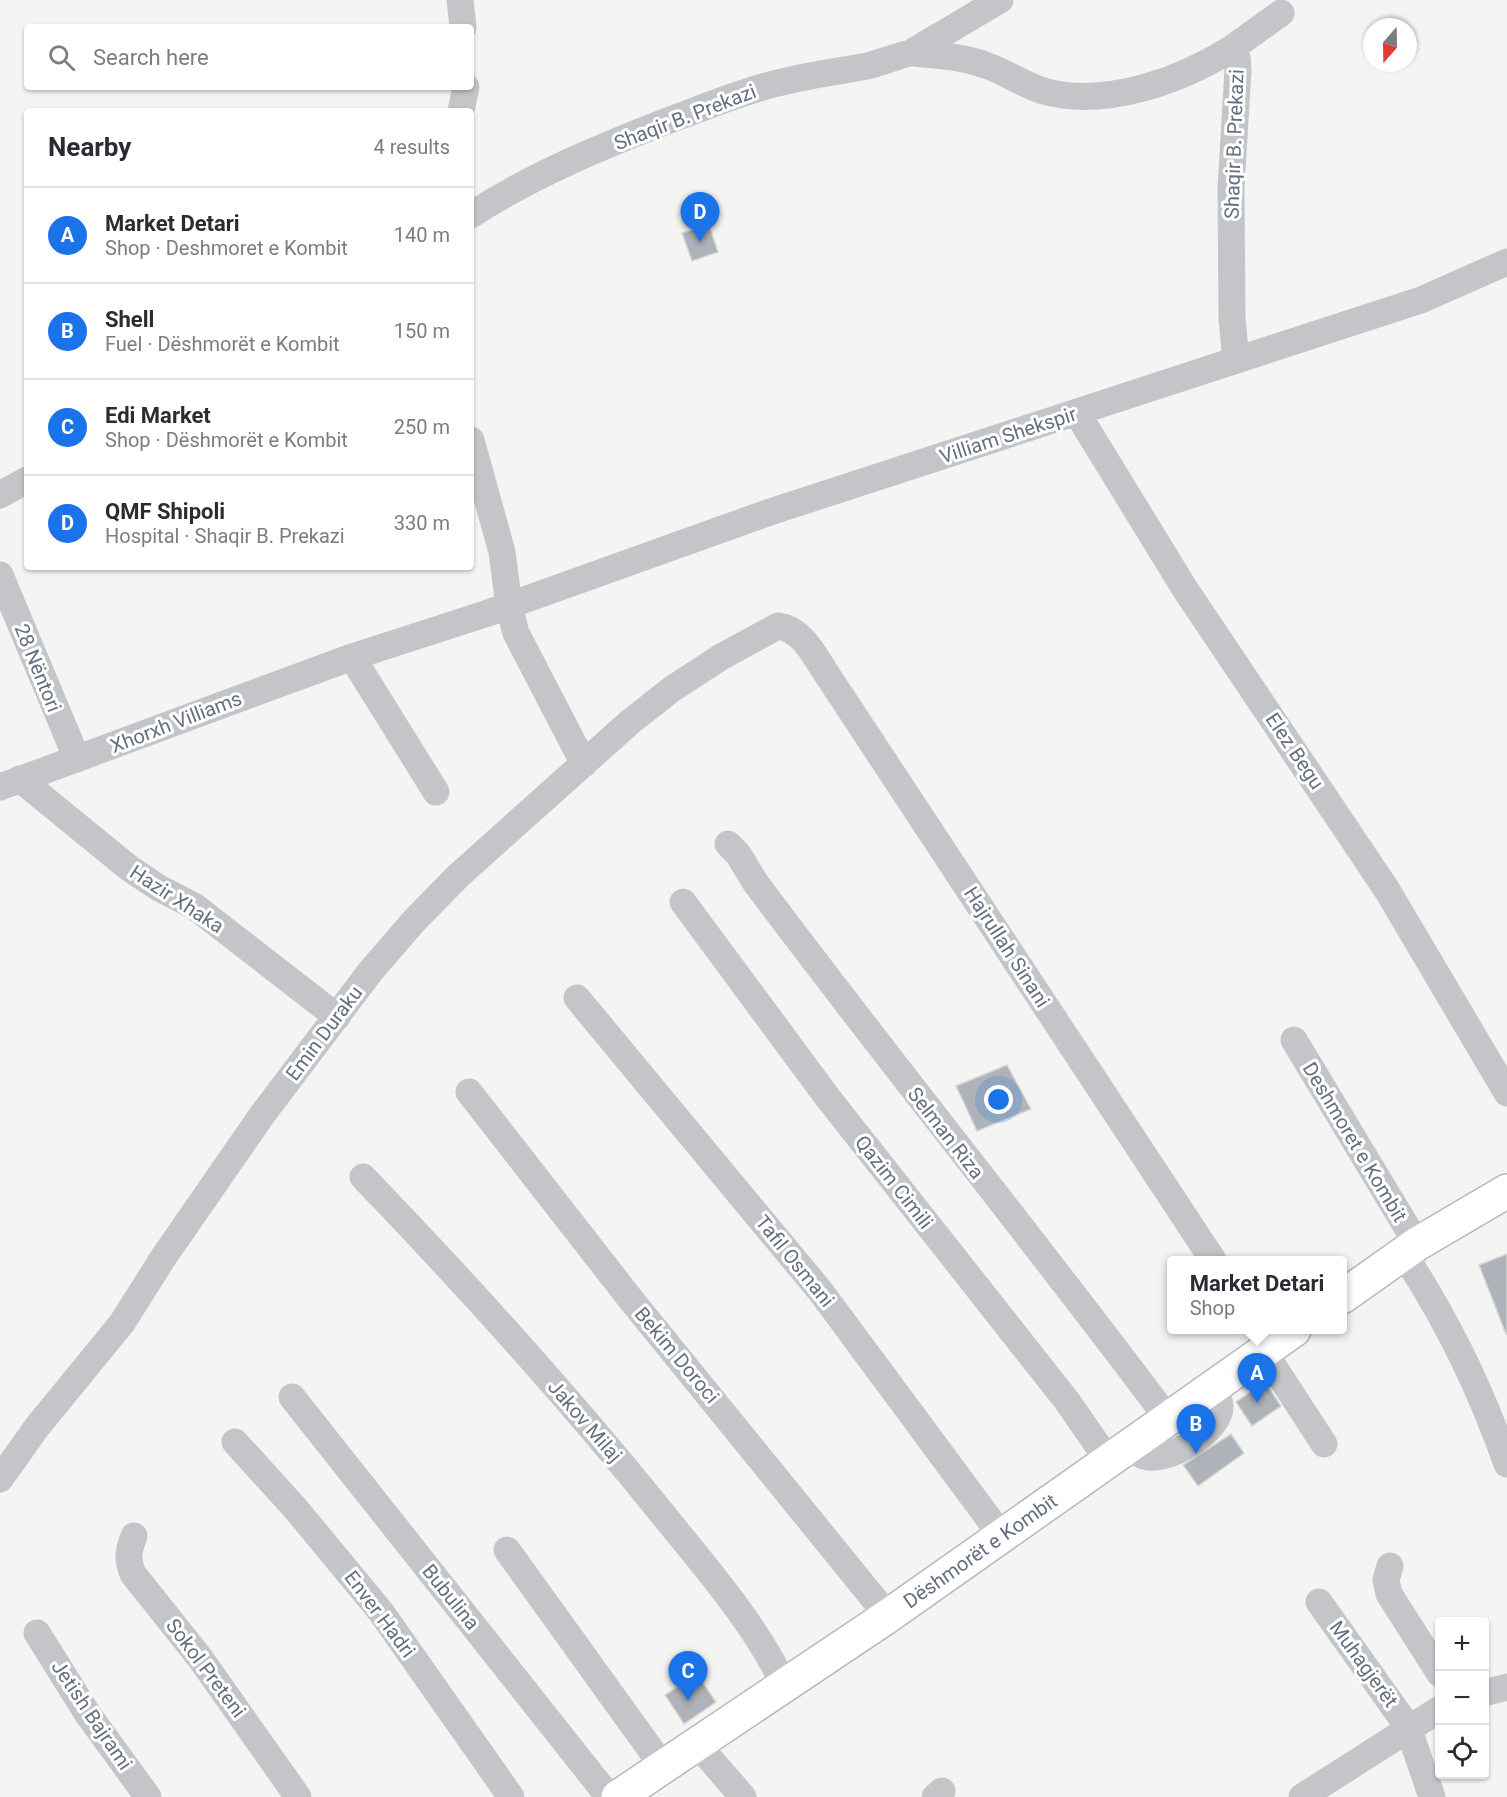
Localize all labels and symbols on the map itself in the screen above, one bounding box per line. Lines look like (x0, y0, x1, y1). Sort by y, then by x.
north arrow (1363, 18, 1417, 72)
street label: Shaqir B. Prekazi (1219, 69, 1249, 219)
street label: Shaqir B. Prekazi (611, 79, 759, 155)
pin: D (680, 192, 720, 242)
street label: Villiam Shekspir (937, 402, 1080, 468)
street label: 28 Nëntori (9, 620, 67, 716)
street label: Xhorxh Villiams (107, 686, 245, 758)
street label: Elez Begu (1261, 708, 1329, 794)
street label: Hazir Xhaka (126, 860, 228, 938)
street label: Hajrullah Sinani (959, 882, 1055, 1012)
street label: Emin Duraku (281, 981, 367, 1085)
street label: Deshmoret e Kombit (1298, 1058, 1412, 1226)
street label: Selman Riza (903, 1082, 989, 1184)
your location (984, 1085, 1013, 1114)
street label: Qazim Cimili (850, 1131, 938, 1233)
street label: Tafil Osmani (751, 1210, 839, 1312)
street label: Bekim Doroci (630, 1302, 724, 1408)
pin: A (1238, 1354, 1276, 1403)
street label: Jakov Milaj (543, 1375, 627, 1467)
pin: B (1176, 1404, 1216, 1454)
street label: Dëshmorët e Kombit (899, 1489, 1062, 1613)
street label: Bubulina (417, 1559, 485, 1635)
street label: Enver Hadri (340, 1566, 420, 1662)
street label: Sokol Preteni (161, 1614, 251, 1722)
street label: Muhagjerët (1325, 1616, 1403, 1712)
pin: C (668, 1652, 708, 1701)
street label: Jetish Bajrami (47, 1656, 137, 1774)

